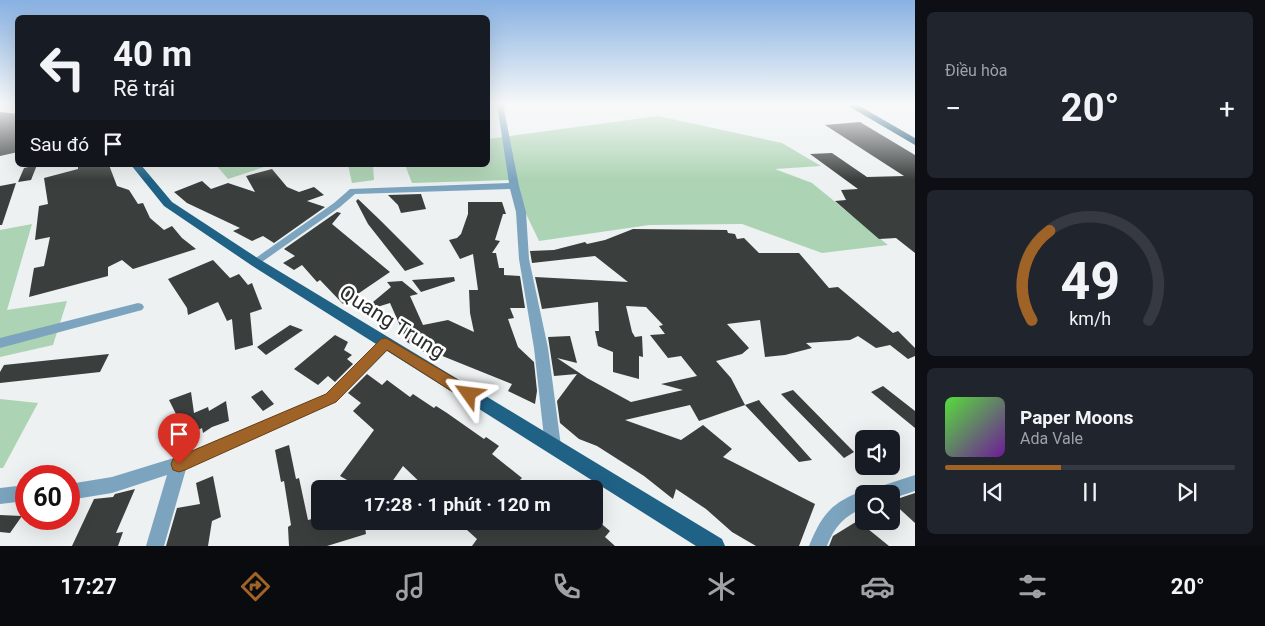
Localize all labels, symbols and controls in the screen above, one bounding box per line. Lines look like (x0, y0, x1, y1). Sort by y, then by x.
text: 40 m (113, 34, 192, 75)
icon: left (30, 35, 95, 100)
text: Điều hòa (945, 61, 1008, 80)
text: Rẽ trái (113, 76, 175, 101)
text: 20° (1061, 86, 1119, 130)
text: − (945, 92, 961, 125)
text: + (1219, 92, 1235, 125)
icon: arrive (99, 130, 127, 158)
text: Sau đó (30, 133, 89, 156)
text: 49 (1060, 251, 1120, 312)
street label: Quang Trung (335, 280, 449, 364)
text: km/h (1069, 308, 1111, 329)
position arrow (442, 367, 494, 419)
text: Paper Moons (1020, 406, 1133, 429)
pin (158, 413, 200, 464)
icon: arrive (165, 420, 193, 448)
text: Ada Vale (1020, 429, 1083, 448)
map controls (855, 430, 900, 530)
button: sound (855, 430, 900, 475)
speed limit sign: 60 (15, 465, 80, 530)
icon: previous (979, 478, 1007, 506)
icon: pause (1076, 478, 1104, 506)
icon: next (1173, 478, 1201, 506)
button: search (855, 485, 900, 530)
text: 17:28 · 1 phút · 120 m (363, 493, 551, 516)
icon: directions (238, 569, 273, 604)
icon: music (393, 569, 428, 604)
icon: phone (549, 569, 584, 604)
icon: climate (704, 569, 739, 604)
icon: car (860, 569, 895, 604)
icon: filters (1015, 569, 1050, 604)
text: 17:27 (60, 574, 117, 599)
text: 20° (1171, 574, 1205, 599)

